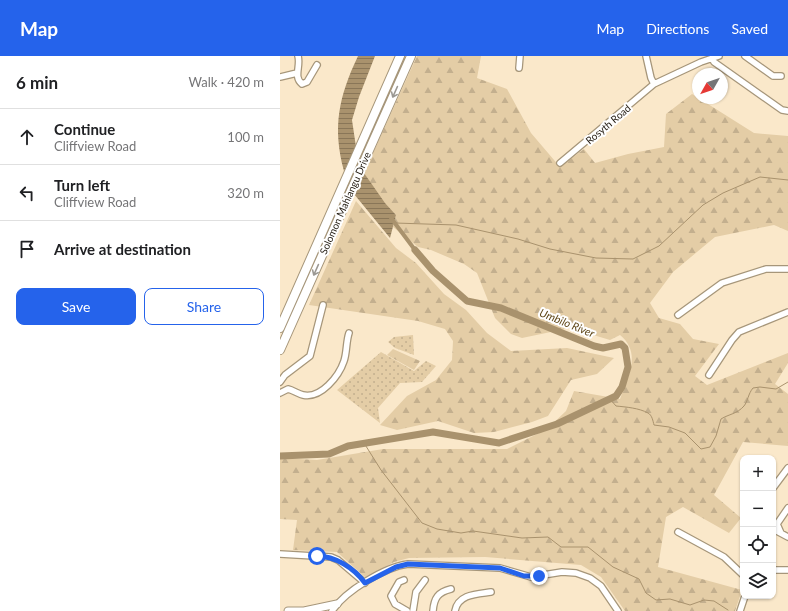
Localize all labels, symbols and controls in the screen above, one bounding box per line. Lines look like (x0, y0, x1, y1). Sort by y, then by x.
text: Map (20, 17, 58, 40)
text: Map (597, 20, 624, 37)
text: Directions (646, 20, 709, 37)
text: Saved (731, 20, 768, 37)
north arrow (692, 68, 728, 104)
text: 6 min (16, 72, 58, 93)
text: Walk · 420 m (188, 74, 264, 90)
one-way arrow (391, 85, 398, 97)
street label: Rosyth Road (583, 102, 633, 146)
text: Continue (54, 120, 115, 138)
icon: ahead (16, 126, 38, 148)
text: 100 m (227, 129, 264, 145)
text: Cliffview Road (54, 138, 136, 154)
street label: Solomon Mahlangu Drive (317, 150, 373, 256)
text: Turn left (54, 176, 110, 194)
icon: left (16, 182, 38, 204)
text: 320 m (227, 185, 264, 201)
text: Cliffview Road (54, 194, 136, 210)
icon: arrive (16, 238, 38, 260)
text: Arrive at destination (54, 240, 191, 258)
one-way arrow (311, 264, 319, 276)
button: Save (16, 288, 136, 325)
button: Share (144, 288, 264, 325)
water label: Umbilo River (538, 306, 597, 340)
map controls (740, 455, 776, 599)
button: + (740, 455, 776, 491)
button: − (740, 491, 776, 527)
button: locate (740, 527, 776, 563)
route start (308, 547, 326, 565)
button: layers (740, 563, 776, 599)
route end (530, 567, 548, 585)

